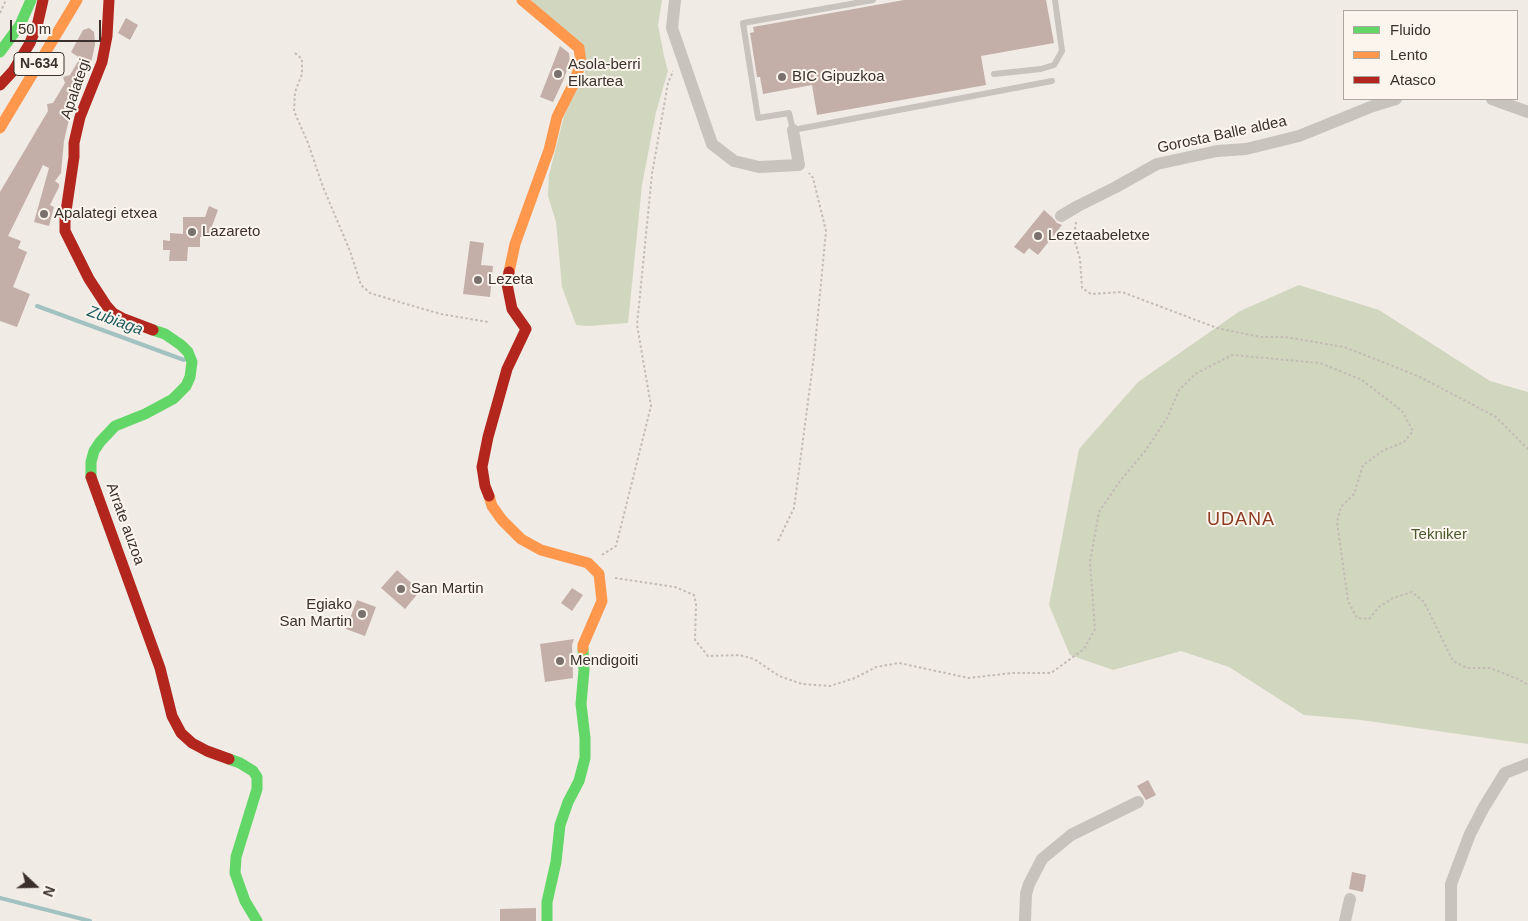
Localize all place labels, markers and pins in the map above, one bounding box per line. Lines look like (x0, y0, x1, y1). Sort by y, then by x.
place label: Asola-berri Elkartea (568, 56, 641, 91)
marker: Asola-berri Elkartea (552, 68, 564, 80)
place label: BIC Gipuzkoa (792, 68, 885, 86)
marker: BIC Gipuzkoa (776, 71, 788, 83)
place label: Apalategi etxea (54, 205, 157, 223)
marker: Apalategi etxea (38, 208, 50, 220)
place label: Lazareto (202, 223, 260, 241)
marker: Lazareto (186, 226, 198, 238)
place label: Lezetaabeletxe (1048, 227, 1150, 245)
marker: Lezetaabeletxe (1032, 230, 1044, 242)
place label: Lezeta (488, 271, 533, 289)
marker: Lezeta (472, 274, 484, 286)
place label: San Martin (411, 580, 484, 598)
marker: San Martin (395, 583, 407, 595)
place label: Egiako San Martin (279, 596, 352, 631)
marker: Egiako San Martin (356, 608, 368, 620)
place label: Mendigoiti (570, 652, 638, 670)
marker: Mendigoiti (554, 655, 566, 667)

